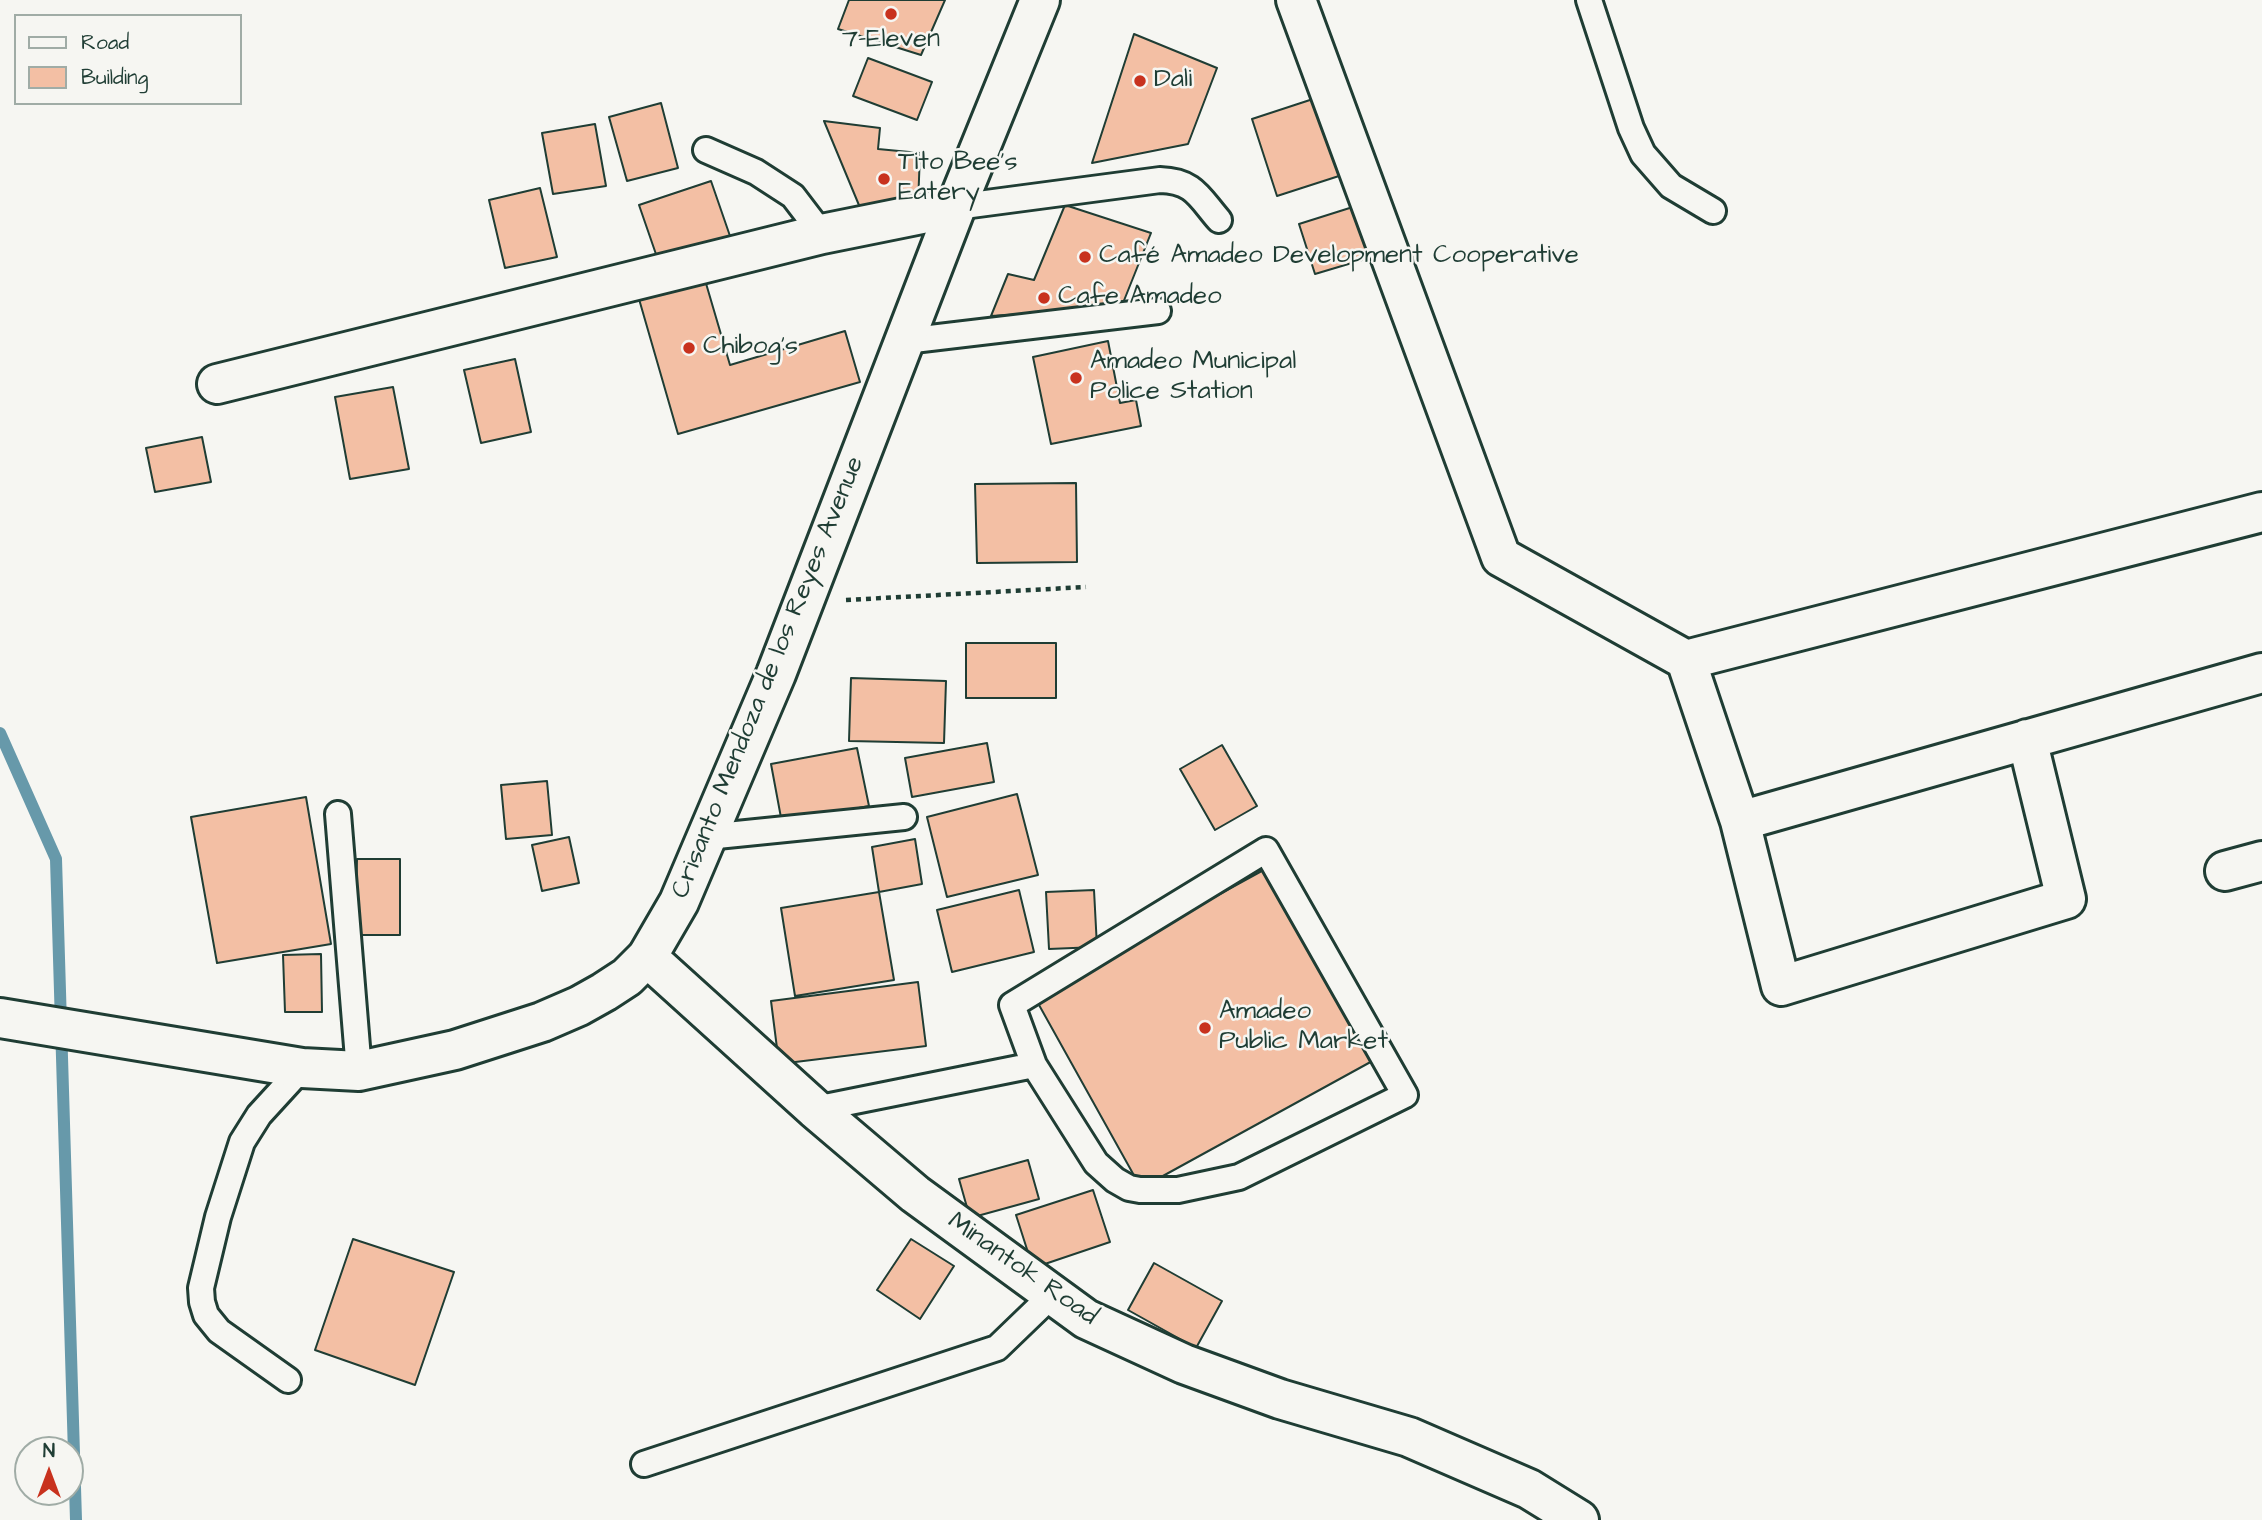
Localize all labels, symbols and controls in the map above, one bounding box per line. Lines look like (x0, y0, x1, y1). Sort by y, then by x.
marker: 7-Eleven (883, 6, 899, 22)
legend (14, 14, 242, 105)
place label: 7-Eleven (842, 25, 940, 57)
text: Road (81, 28, 129, 57)
text: Building (81, 63, 148, 92)
place label: Dali (1154, 65, 1192, 97)
marker: Dali (1132, 73, 1148, 89)
place label: Tito Bee's Eatery (898, 148, 1018, 210)
marker: Tito Bee's Eatery (876, 171, 892, 187)
place label: Café Amadeo Development Cooperative (1099, 241, 1579, 273)
marker: Café Amadeo Development Cooperative (1077, 249, 1093, 265)
place label: Cafe Amadeo (1058, 282, 1222, 314)
marker: Cafe Amadeo (1036, 290, 1052, 306)
place label: Chibog's (703, 332, 798, 364)
marker: Chibog's (681, 340, 697, 356)
place label: Amadeo Municipal Police Station (1090, 347, 1296, 408)
marker: Amadeo Municipal Police Station (1068, 370, 1084, 386)
street label: Crisanto Mendoza de los Reyes Avenue (666, 453, 872, 903)
place label: Amadeo Public Market (1219, 997, 1388, 1058)
marker: Amadeo Public Market (1197, 1020, 1213, 1036)
street label: Minantok Road (941, 1207, 1103, 1333)
north arrow (14, 1436, 84, 1506)
text: N (43, 1438, 55, 1465)

